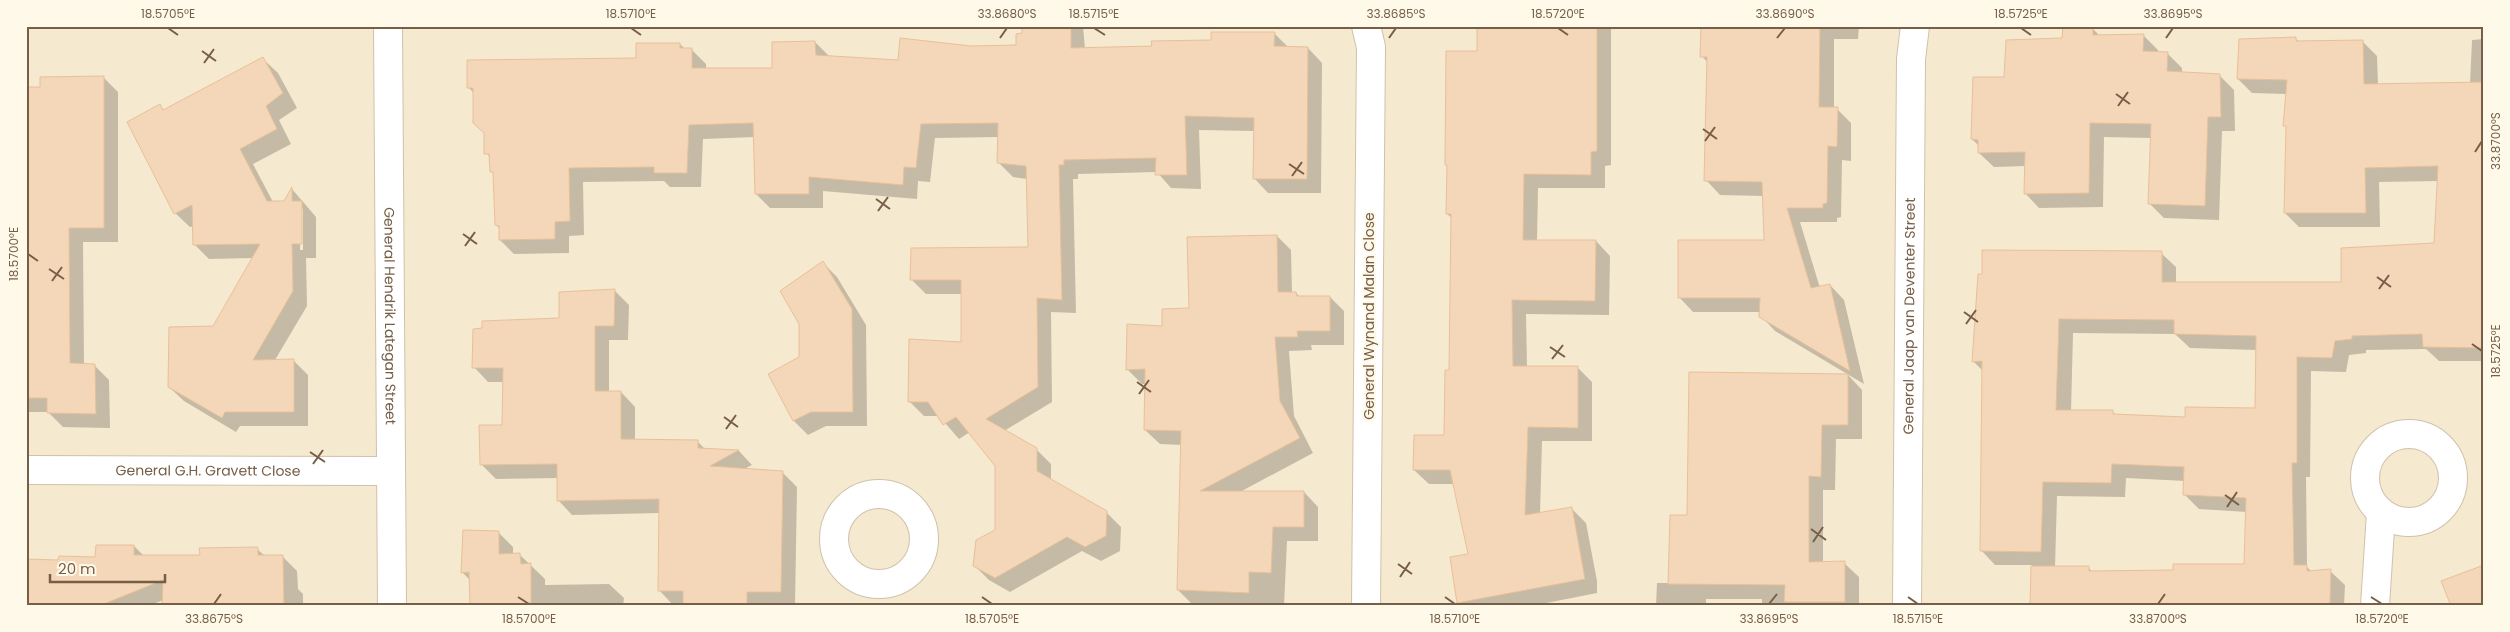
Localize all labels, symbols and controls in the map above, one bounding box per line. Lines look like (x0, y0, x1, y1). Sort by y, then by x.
text: 18.5705°E (141, 5, 195, 22)
text: 18.5710°E (606, 5, 656, 22)
text: 33.8680°S (978, 5, 1036, 22)
text: 18.5715°E (1069, 5, 1119, 22)
text: 33.8685°S (1367, 5, 1425, 22)
text: 18.5720°E (1531, 5, 1585, 22)
text: 33.8690°S (1756, 5, 1814, 22)
text: 18.5725°E (1994, 5, 2048, 22)
text: 33.8695°S (2144, 5, 2202, 22)
text: 33.8700°S (2487, 112, 2504, 170)
street label: General Jaap van Deventer Street (1898, 198, 1920, 434)
street label: General Hendrik Lategan Street (379, 207, 401, 425)
street label: General Wynand Malan Close (1359, 212, 1379, 420)
text: 18.5700°E (5, 227, 22, 281)
text: 18.5725°E (2487, 324, 2504, 378)
street label: General G.H. Gravett Close (116, 460, 301, 481)
scale bar (50, 552, 165, 584)
text: 20 m (58, 558, 96, 579)
text: 33.8675°S (185, 610, 243, 627)
text: 18.5700°E (502, 610, 556, 627)
text: 18.5705°E (965, 610, 1019, 627)
text: 18.5710°E (1430, 610, 1480, 627)
text: 33.8695°S (1740, 610, 1798, 627)
text: 18.5715°E (1893, 610, 1943, 627)
text: 33.8700°S (2129, 610, 2187, 627)
text: 18.5720°E (2355, 610, 2409, 627)

